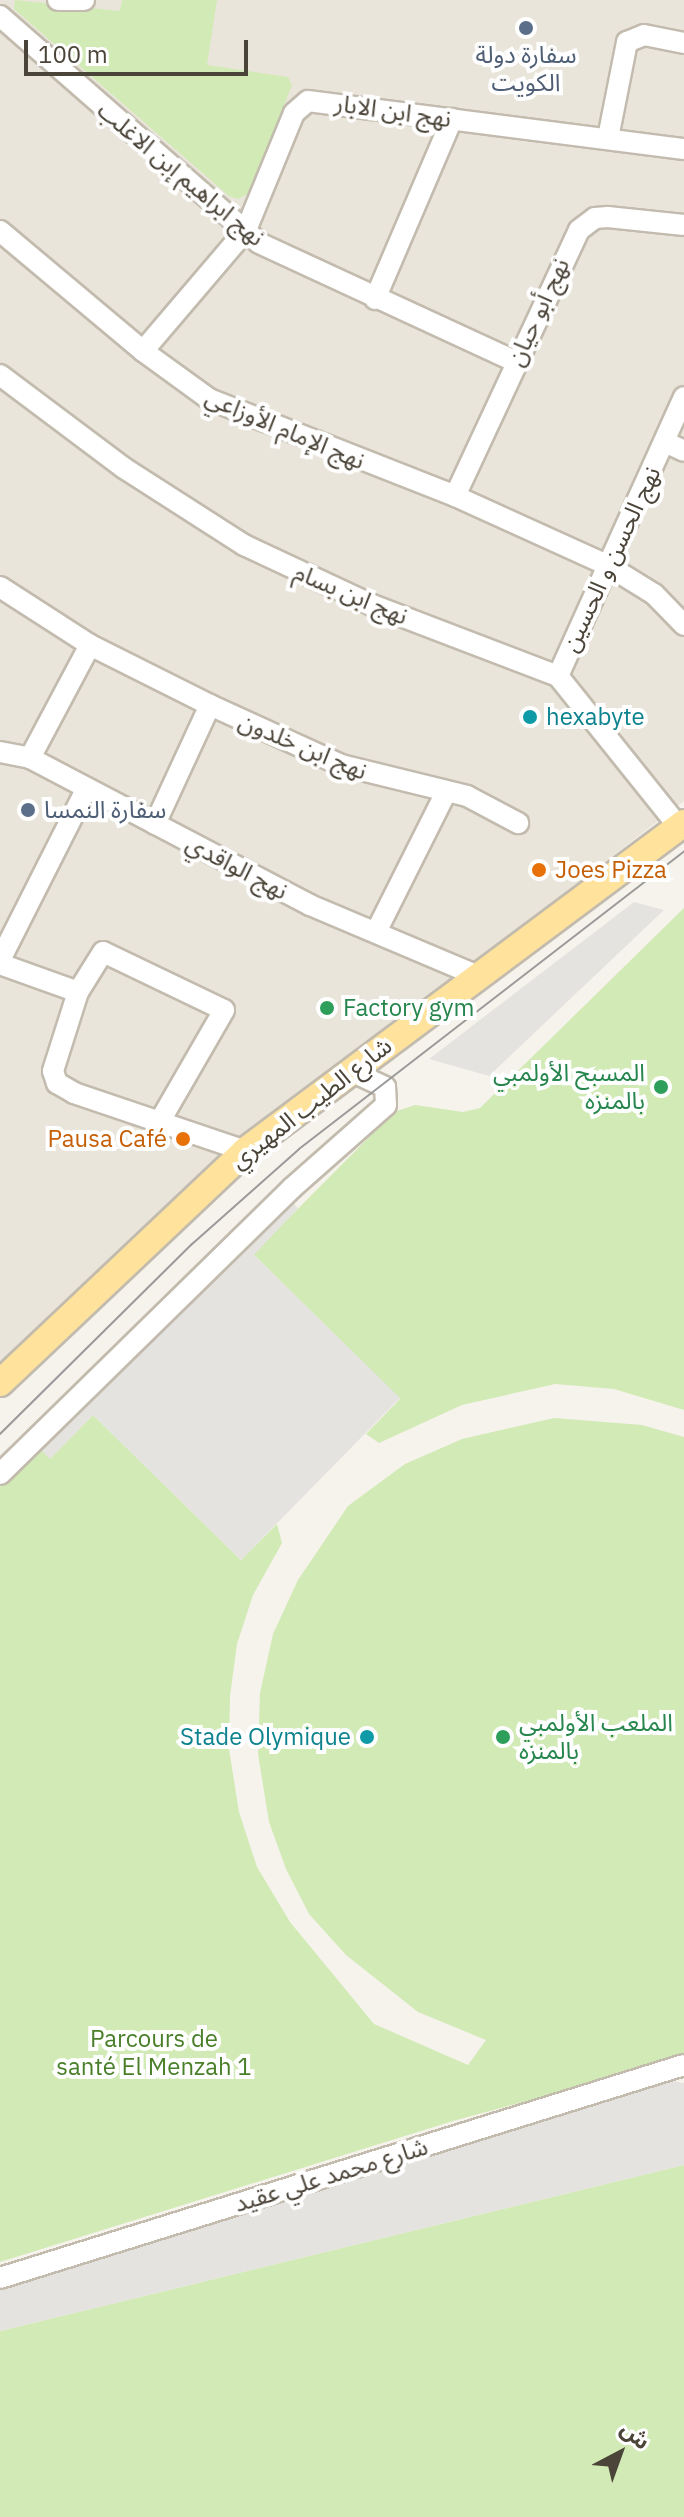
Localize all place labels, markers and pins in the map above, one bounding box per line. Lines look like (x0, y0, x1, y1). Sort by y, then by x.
marker: سفارة دولة الكويت (517, 19, 535, 37)
place label: سفارة دولة الكويت (476, 41, 576, 97)
place label: hexabyte (546, 703, 645, 731)
marker: hexabyte (521, 708, 539, 726)
place label: سفارة النمسا (44, 796, 166, 824)
marker: سفارة النمسا (19, 801, 37, 819)
place label: Joes Pizza (555, 856, 667, 884)
marker: Joes Pizza (530, 861, 548, 879)
place label: Factory gym (343, 994, 475, 1022)
marker: Factory gym (318, 999, 336, 1017)
place label: المسبح الأولمبي بالمنزه (493, 1059, 645, 1115)
marker: المسبح الأولمبي بالمنزه (652, 1078, 670, 1096)
place label: Pausa Café (48, 1125, 167, 1153)
marker: Pausa Café (174, 1130, 192, 1148)
place label: الملعب الأولمبي بالمنزه (519, 1709, 673, 1765)
place label: Stade Olymique (180, 1723, 351, 1751)
marker: Stade Olymique (358, 1728, 376, 1746)
marker: الملعب الأولمبي بالمنزه (494, 1728, 512, 1746)

